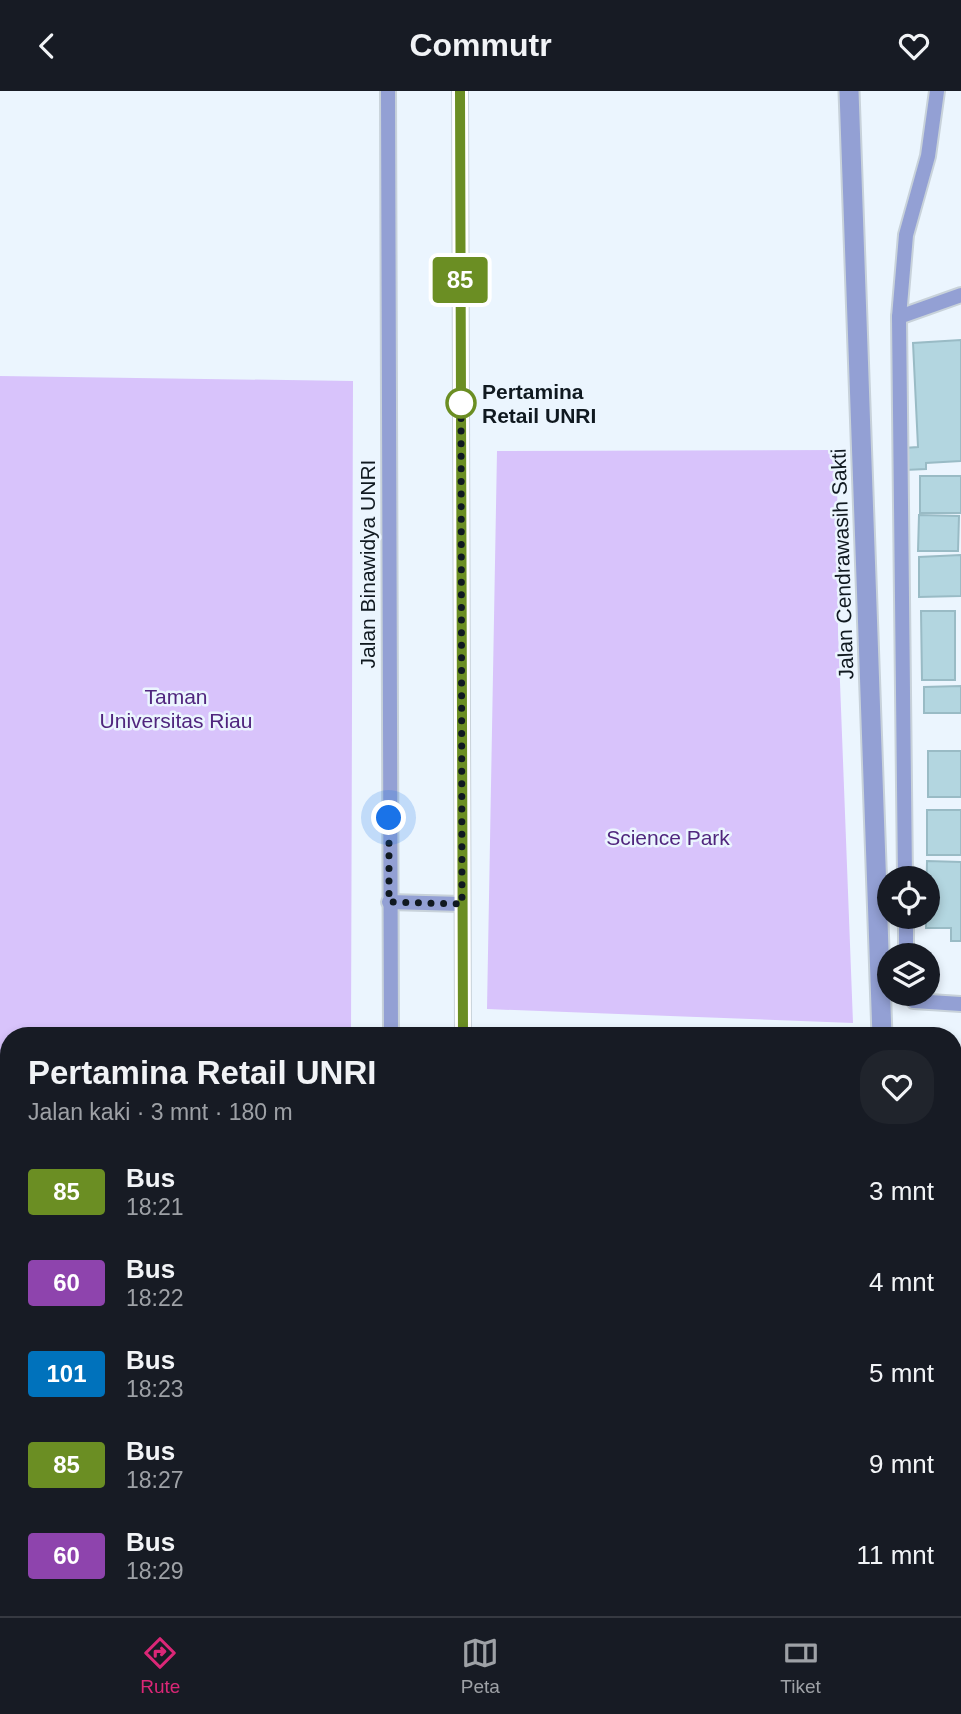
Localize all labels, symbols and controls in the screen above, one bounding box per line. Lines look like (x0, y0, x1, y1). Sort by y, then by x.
icon: back (28, 27, 66, 65)
text: Commutr (409, 27, 552, 63)
icon: heart (895, 27, 933, 65)
line badge: 85 (428, 257, 491, 303)
text: 85 (447, 266, 473, 293)
place label: Pertamina Retail UNRI (482, 380, 596, 427)
marker: Pertamina Retail UNRI (446, 388, 476, 418)
street label: Jalan Cendrawasih Sakti (826, 448, 858, 680)
street label: Jalan Binawidya UNRI (356, 460, 379, 668)
park label: Taman Universitas Riau (100, 685, 252, 732)
your location (371, 800, 406, 835)
park label: Science Park (606, 826, 730, 849)
map controls (877, 866, 940, 1006)
button: locate (877, 866, 940, 929)
button: layers (877, 943, 940, 1006)
button: heart (860, 1050, 934, 1124)
text: Pertamina Retail UNRI (28, 1054, 376, 1091)
text: Jalan kaki · 3 mnt · 180 m (28, 1099, 293, 1125)
text: Bus (126, 1163, 175, 1193)
text: 3 mnt (869, 1176, 934, 1206)
text: 85 (53, 1178, 80, 1205)
text: 18:21 (126, 1194, 184, 1220)
text: Bus (126, 1254, 175, 1284)
text: 4 mnt (869, 1267, 934, 1297)
text: 60 (53, 1269, 80, 1296)
text: 18:22 (126, 1285, 184, 1311)
text: Bus (126, 1345, 175, 1375)
text: 5 mnt (869, 1358, 934, 1388)
text: 101 (46, 1360, 87, 1387)
text: 18:23 (126, 1376, 184, 1402)
text: Bus (126, 1436, 175, 1466)
text: 9 mnt (869, 1449, 934, 1479)
text: 85 (53, 1451, 80, 1478)
text: 18:27 (126, 1467, 184, 1493)
text: Bus (126, 1527, 175, 1557)
text: 11 mnt (856, 1540, 934, 1570)
text: 60 (53, 1542, 80, 1569)
text: 18:29 (126, 1558, 184, 1584)
tab: Rute (140, 1634, 180, 1698)
tab: Peta (461, 1634, 500, 1698)
tab: Tiket (780, 1634, 821, 1698)

